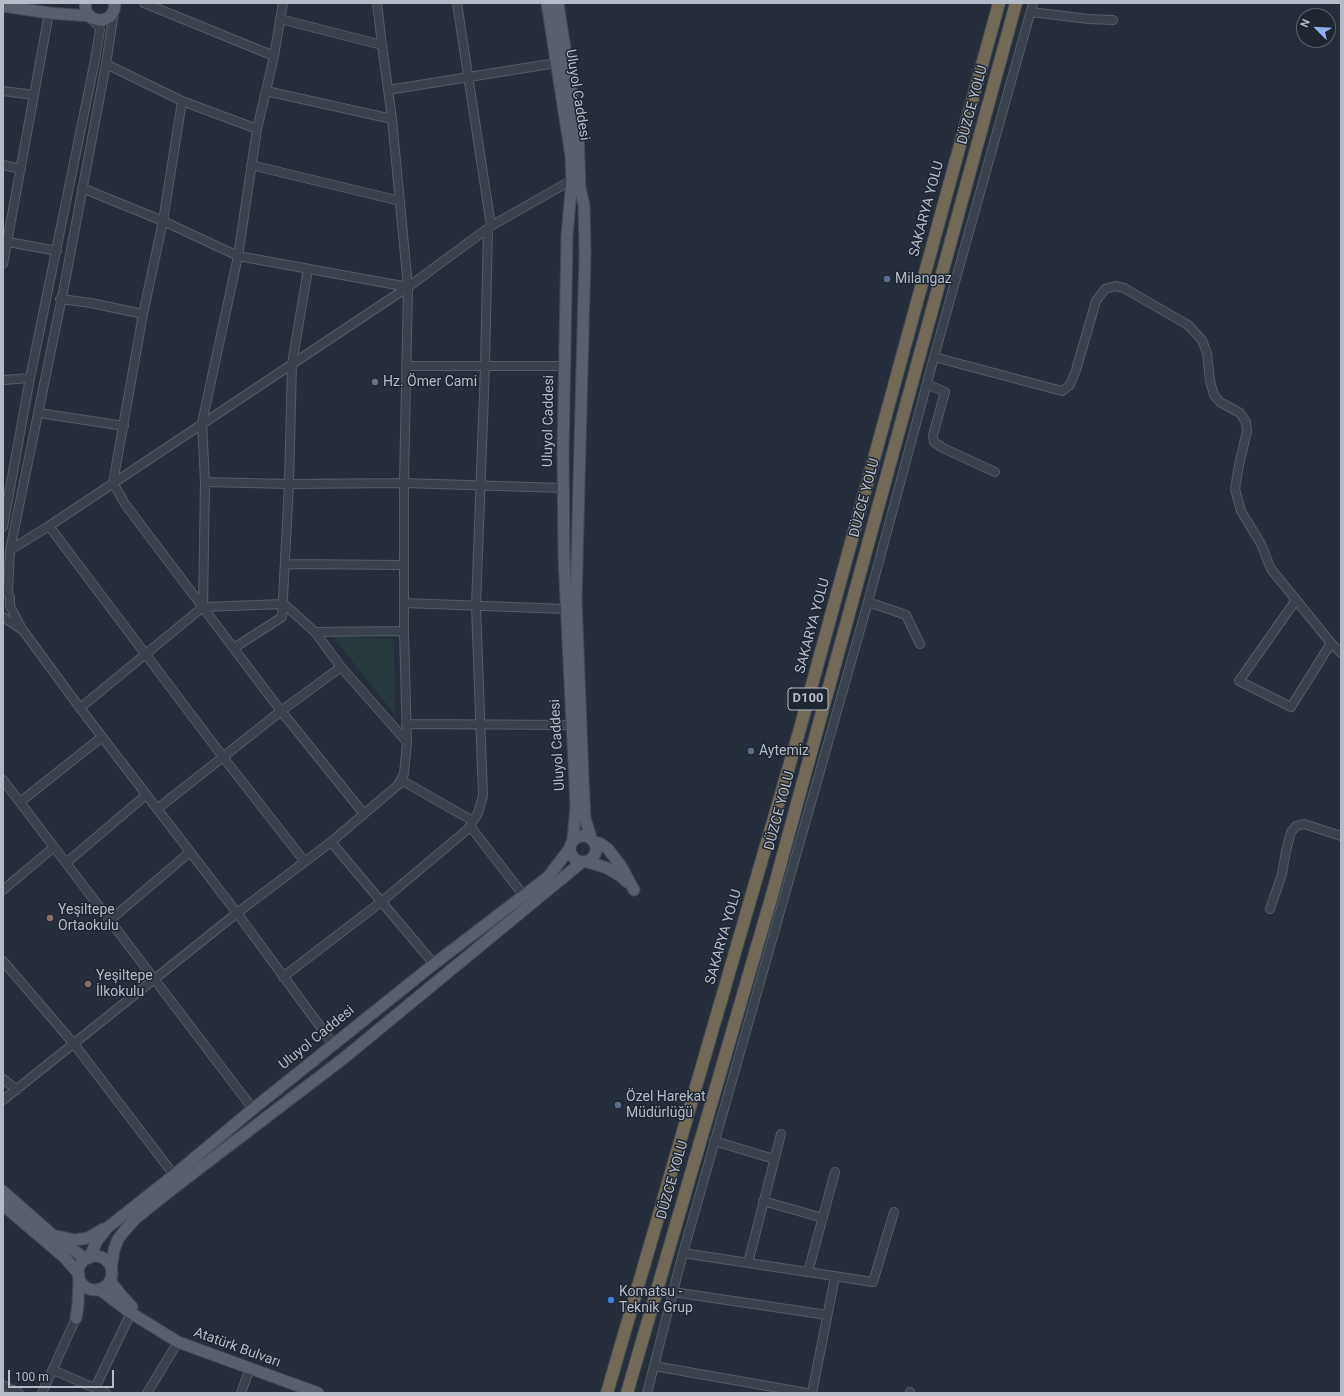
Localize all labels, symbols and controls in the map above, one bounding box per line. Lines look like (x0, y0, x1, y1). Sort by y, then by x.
north arrow (1296, 8, 1336, 48)
text: N (1298, 17, 1313, 30)
street label: Uluyol Caddesi (561, 48, 593, 142)
street label: DÜZCE YOLU (954, 64, 992, 146)
street label: SAKARYA YOLU (906, 159, 948, 259)
place label: Milangaz (895, 271, 952, 287)
marker: Milangaz (882, 274, 892, 284)
place label: Hz. Ömer Cami (383, 374, 477, 390)
street label: Uluyol Caddesi (540, 375, 558, 467)
marker: Hz. Ömer Cami (370, 377, 380, 387)
street label: DÜZCE YOLU (846, 457, 884, 539)
street label: SAKARYA YOLU (792, 576, 834, 676)
road number: D100 (788, 688, 828, 710)
street label: Uluyol Caddesi (547, 699, 569, 791)
place label: Aytemiz (759, 743, 809, 759)
marker: Aytemiz (746, 746, 756, 756)
street label: DÜZCE YOLU (761, 770, 799, 852)
street label: SAKARYA YOLU (702, 888, 746, 986)
place label: Yeşiltepe Ortaokulu (58, 902, 119, 934)
marker: Yeşiltepe Ortaokulu (45, 913, 55, 923)
place label: Yeşiltepe İlkokulu (96, 968, 153, 1000)
marker: Yeşiltepe İlkokulu (83, 979, 93, 989)
street label: Uluyol Caddesi (276, 1002, 358, 1074)
place label: Özel Harekat Müdürlüğü (626, 1089, 706, 1122)
marker: Özel Harekat Müdürlüğü (613, 1100, 623, 1110)
street label: DÜZCE YOLU (654, 1139, 692, 1221)
place label: Komatsu - Teknik Grup (619, 1284, 693, 1316)
marker: Komatsu - Teknik Grup (606, 1295, 616, 1305)
street label: Atatürk Bulvarı (191, 1325, 283, 1371)
scale bar (10, 1362, 116, 1388)
text: 100 m (15, 1370, 49, 1384)

